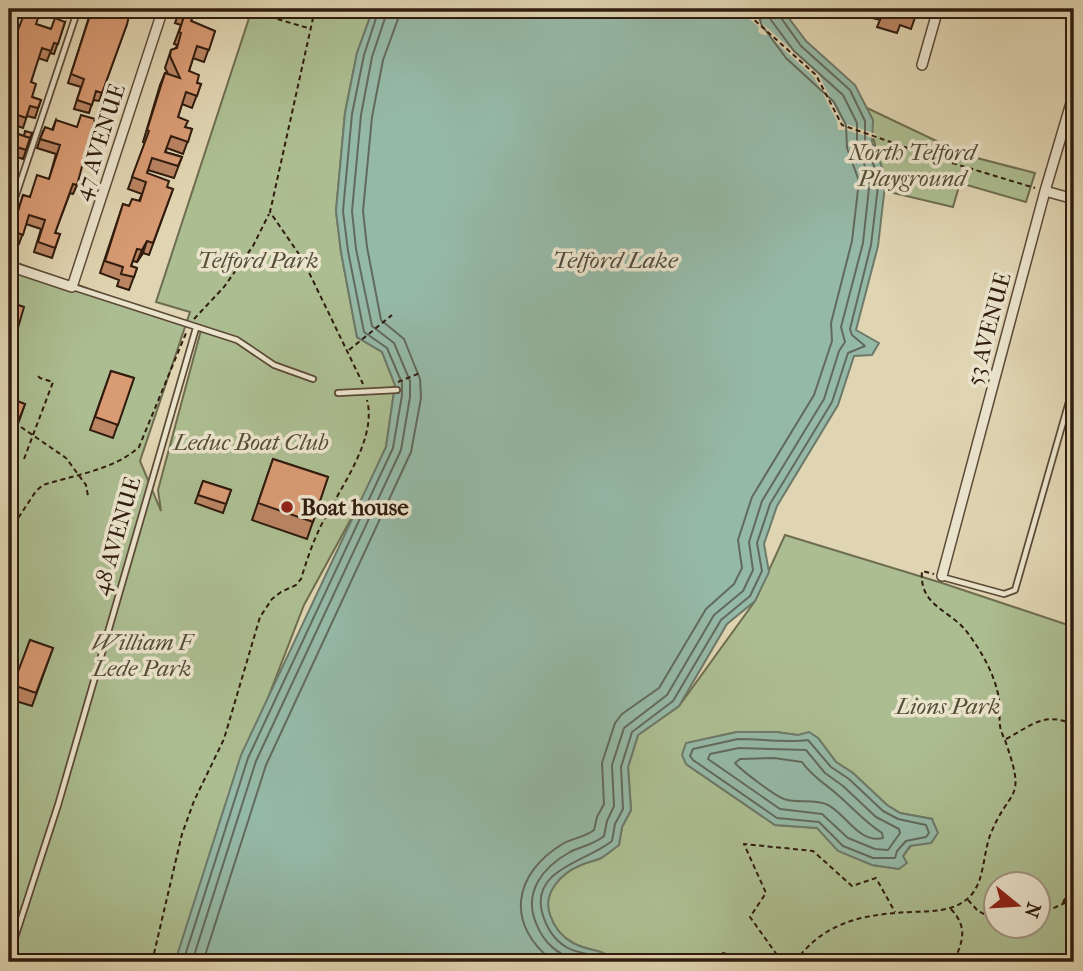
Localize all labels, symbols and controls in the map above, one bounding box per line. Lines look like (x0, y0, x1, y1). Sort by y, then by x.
street label: 47 AVENUE (68, 81, 131, 204)
park label: North Telford Playground (847, 139, 979, 192)
water label: Telford Lake (552, 246, 679, 274)
park label: Telford Park (198, 247, 319, 274)
street label: 53 AVENUE (960, 270, 1017, 389)
park label: Leduc Boat Club (171, 429, 329, 456)
street label: 48 AVENUE (87, 474, 146, 598)
place label: Boat house (301, 494, 409, 521)
marker: Boat house (279, 499, 295, 515)
park label: William F Lede Park (91, 629, 196, 682)
park label: Lions Park (894, 693, 1000, 720)
north arrow (982, 870, 1052, 940)
text: N (1019, 900, 1045, 921)

